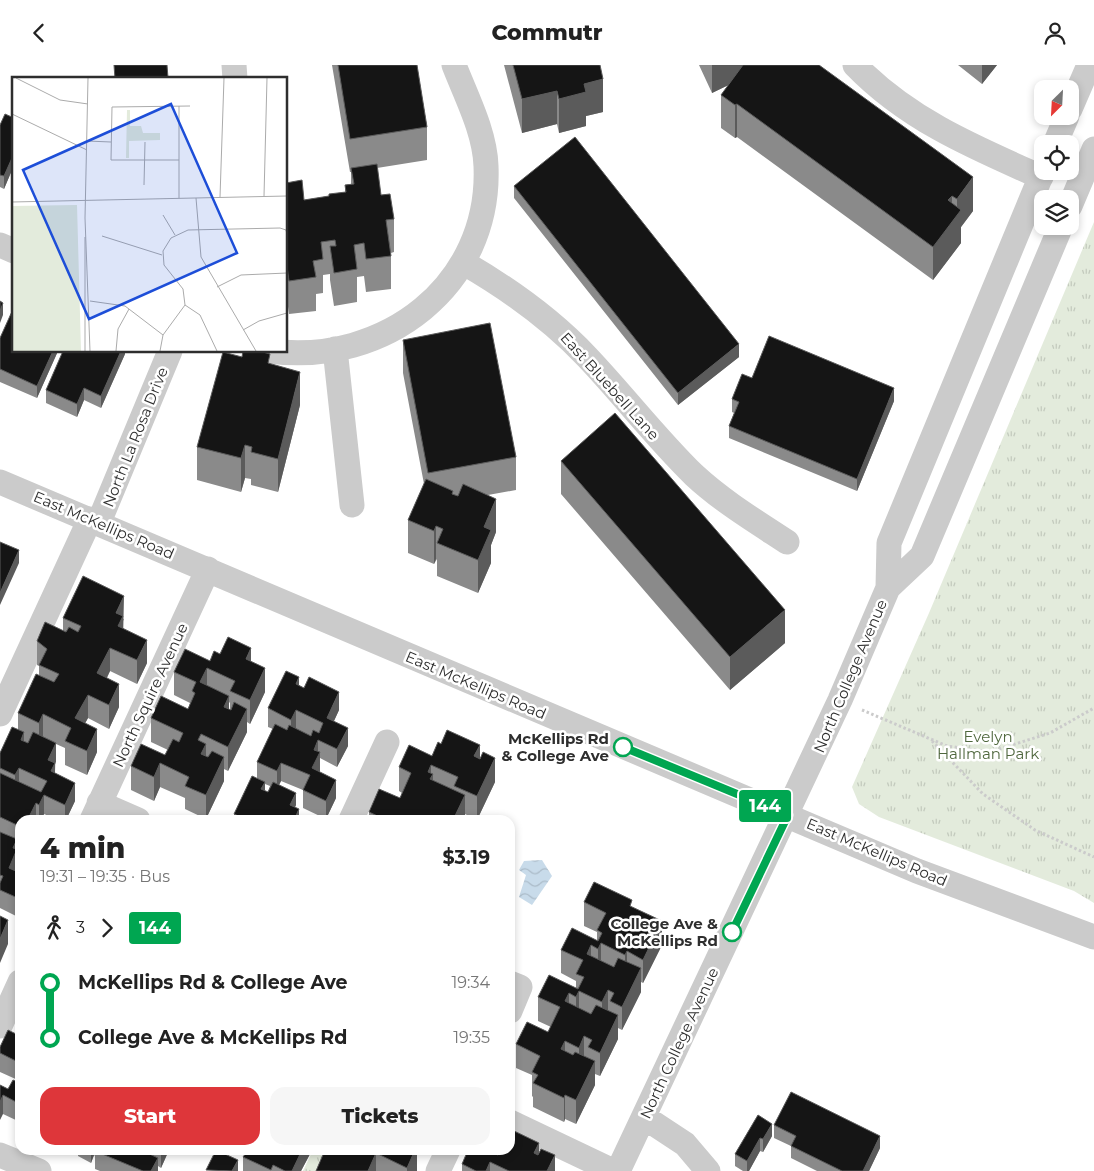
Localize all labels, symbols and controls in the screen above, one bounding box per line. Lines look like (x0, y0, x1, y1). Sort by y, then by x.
icon: back (25, 19, 53, 47)
text: Commutr (491, 19, 603, 46)
icon: person (1041, 19, 1069, 47)
inset map (12, 77, 288, 353)
north arrow (1034, 80, 1079, 125)
map controls (1034, 80, 1079, 235)
button: locate (1034, 135, 1079, 180)
button: layers (1034, 190, 1079, 235)
street label: East Bluebell Lane (557, 328, 663, 444)
street label: North La Rosa Drive (98, 364, 172, 510)
street label: East McKellips Road (31, 487, 177, 563)
street label: North College Avenue (809, 596, 891, 756)
street label: North Squire Avenue (108, 620, 192, 770)
street label: East McKellips Road (403, 647, 549, 723)
park label: Evelyn Hallman Park (937, 727, 1039, 763)
place label: McKellips Rd & College Ave (501, 729, 609, 765)
marker: McKellips Rd & College Ave (613, 737, 633, 757)
line badge: 144 (736, 790, 794, 822)
text: 144 (749, 795, 781, 817)
street label: East McKellips Road (804, 814, 950, 890)
text: 4 min (40, 831, 125, 865)
text: $3.19 (442, 846, 490, 869)
text: 19:31 – 19:35 · Bus (40, 867, 170, 886)
icon: walk (40, 914, 68, 942)
icon: forward (93, 914, 121, 942)
place label: College Ave & McKellips Rd (610, 914, 718, 950)
text: 144 (139, 917, 171, 939)
text: 3 (76, 918, 85, 937)
marker: College Ave & McKellips Rd (722, 922, 742, 942)
street label: North College Avenue (636, 964, 722, 1122)
text: McKellips Rd & College Ave (78, 971, 347, 994)
text: 19:34 (451, 973, 490, 992)
text: College Ave & McKellips Rd (78, 1026, 347, 1049)
text: 19:35 (453, 1028, 490, 1047)
button: Start (40, 1087, 260, 1145)
button: Tickets (270, 1087, 490, 1145)

